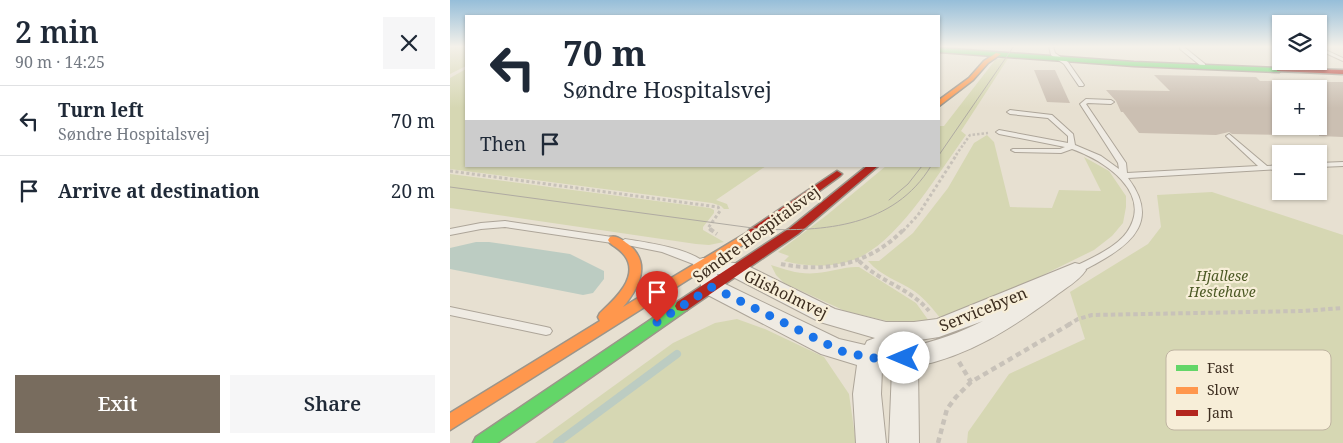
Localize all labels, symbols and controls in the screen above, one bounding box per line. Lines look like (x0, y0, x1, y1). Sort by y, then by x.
text: 2 min (15, 11, 99, 52)
map controls (1272, 15, 1327, 200)
button: layers (1272, 15, 1327, 70)
button: close (383, 17, 435, 69)
text: 70 m (563, 29, 646, 76)
icon: left (480, 35, 545, 100)
text: 90 m · 14:25 (15, 51, 105, 73)
text: Søndre Hospitalsvej (563, 74, 772, 104)
button: + (1272, 80, 1327, 135)
text: Turn left (58, 97, 144, 123)
icon: left (15, 107, 43, 135)
text: 70 m (391, 108, 435, 134)
text: Søndre Hospitalsvej (58, 123, 210, 145)
icon: arrive (536, 130, 564, 158)
text: Then (480, 131, 526, 157)
button: − (1272, 145, 1327, 200)
icon: arrive (15, 177, 43, 205)
text: Arrive at destination (58, 178, 260, 204)
text: 20 m (391, 178, 435, 204)
street label: Søndre Hospitalsvej (688, 180, 824, 288)
street label: Glisholmvej (740, 264, 832, 324)
park label: Hjallese Hestehave (1187, 266, 1256, 301)
pin (636, 271, 678, 322)
icon: arrive (643, 278, 671, 306)
street label: Servicebyen (936, 281, 1030, 337)
position arrow (877, 331, 929, 383)
legend (1166, 350, 1331, 430)
text: Fast (1207, 358, 1234, 377)
button: Exit (15, 375, 220, 433)
button: Share (230, 375, 435, 433)
text: Slow (1207, 380, 1240, 399)
text: Jam (1206, 403, 1233, 422)

